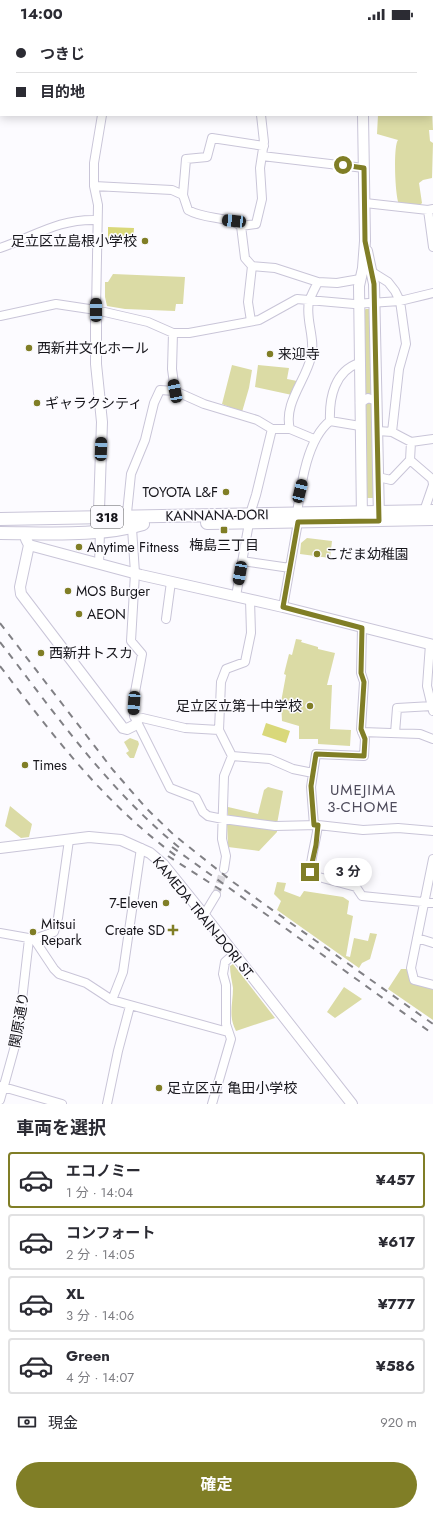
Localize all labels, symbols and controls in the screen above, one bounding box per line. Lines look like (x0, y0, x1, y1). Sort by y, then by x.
text: 14:00 (20, 3, 63, 25)
text: つきじ (40, 43, 85, 65)
text: 目的地 (40, 81, 85, 103)
route start (334, 156, 352, 174)
car (221, 214, 247, 228)
place label: 足立区立島根小学校 (11, 231, 137, 251)
marker: 足立区立島根小学校 (140, 236, 150, 246)
car (90, 298, 102, 322)
place label: 西新井文化ホール (37, 338, 149, 358)
marker: 西新井文化ホール (24, 343, 34, 353)
place label: 来迎寺 (278, 344, 320, 364)
marker: 来迎寺 (265, 349, 275, 359)
car (167, 378, 183, 404)
place label: ギャラクシティ (45, 393, 142, 413)
marker: ギャラクシティ (32, 398, 42, 408)
car (95, 437, 107, 461)
car (291, 478, 309, 504)
place label: TOYOTA L&F (142, 482, 218, 502)
marker: TOYOTA L&F (221, 487, 231, 497)
street label: KANNANA-DORI (165, 504, 269, 526)
road number: 318 (91, 506, 123, 528)
marker: 梅島三丁目 (219, 525, 229, 535)
place label: 梅島三丁目 (189, 535, 259, 555)
place label: Anytime Fitness (87, 537, 179, 557)
marker: Anytime Fitness (74, 542, 84, 552)
place label: こだま幼稚園 (325, 544, 409, 564)
marker: こだま幼稚園 (312, 549, 322, 559)
car (232, 560, 248, 586)
place label: MOS Burger (76, 581, 150, 601)
marker: MOS Burger (63, 586, 73, 596)
place label: AEON (87, 604, 126, 624)
marker: AEON (74, 609, 84, 619)
place label: 西新井トスカ (49, 643, 133, 663)
marker: 西新井トスカ (36, 648, 46, 658)
car (127, 691, 141, 715)
place label: 足立区立第十中学校 (176, 696, 302, 716)
marker: 足立区立第十中学校 (305, 701, 315, 711)
place label: Times (33, 755, 67, 775)
marker: Times (20, 760, 30, 770)
district label: UMEJIMA 3-CHOME (327, 779, 399, 818)
street label: KAMEDA TRAIN-DORI ST. (148, 852, 260, 984)
callout: 3 分 (324, 858, 372, 886)
text: 3 分 (336, 862, 360, 881)
route end (301, 863, 319, 881)
place label: 7-Eleven (109, 893, 158, 913)
marker: 7-Eleven (161, 898, 171, 908)
place label: Mitsui Repark (41, 914, 83, 950)
place label: Create SD (105, 920, 165, 940)
marker: Create SD (168, 925, 178, 935)
marker: Mitsui Repark (28, 927, 38, 937)
street label: 関原通り (4, 991, 34, 1049)
place label: 足立区立 亀田小学校 (167, 1078, 297, 1098)
marker: 足立区立 亀田小学校 (154, 1083, 164, 1093)
text: 車両を選択 (16, 1115, 106, 1141)
text: エコノミー (66, 1160, 141, 1182)
icon: car (18, 1162, 54, 1198)
text: ¥457 (376, 1169, 415, 1191)
text: 1 分 · 14:04 (66, 1183, 133, 1202)
text: コンフォート (66, 1222, 156, 1244)
icon: car (18, 1224, 54, 1260)
text: ¥617 (378, 1231, 415, 1253)
text: 2 分 · 14:05 (66, 1245, 134, 1264)
text: XL (66, 1283, 84, 1305)
icon: car (18, 1286, 54, 1322)
text: ¥777 (378, 1293, 415, 1315)
text: 3 分 · 14:06 (66, 1306, 134, 1325)
text: Green (66, 1345, 110, 1367)
icon: car (18, 1348, 54, 1384)
text: ¥586 (376, 1355, 415, 1377)
text: 4 分 · 14:07 (66, 1368, 134, 1387)
icon: cash (16, 1411, 38, 1433)
text: 現金 (48, 1412, 78, 1434)
text: 920 m (380, 1413, 417, 1432)
button: 確定 (16, 1462, 417, 1508)

